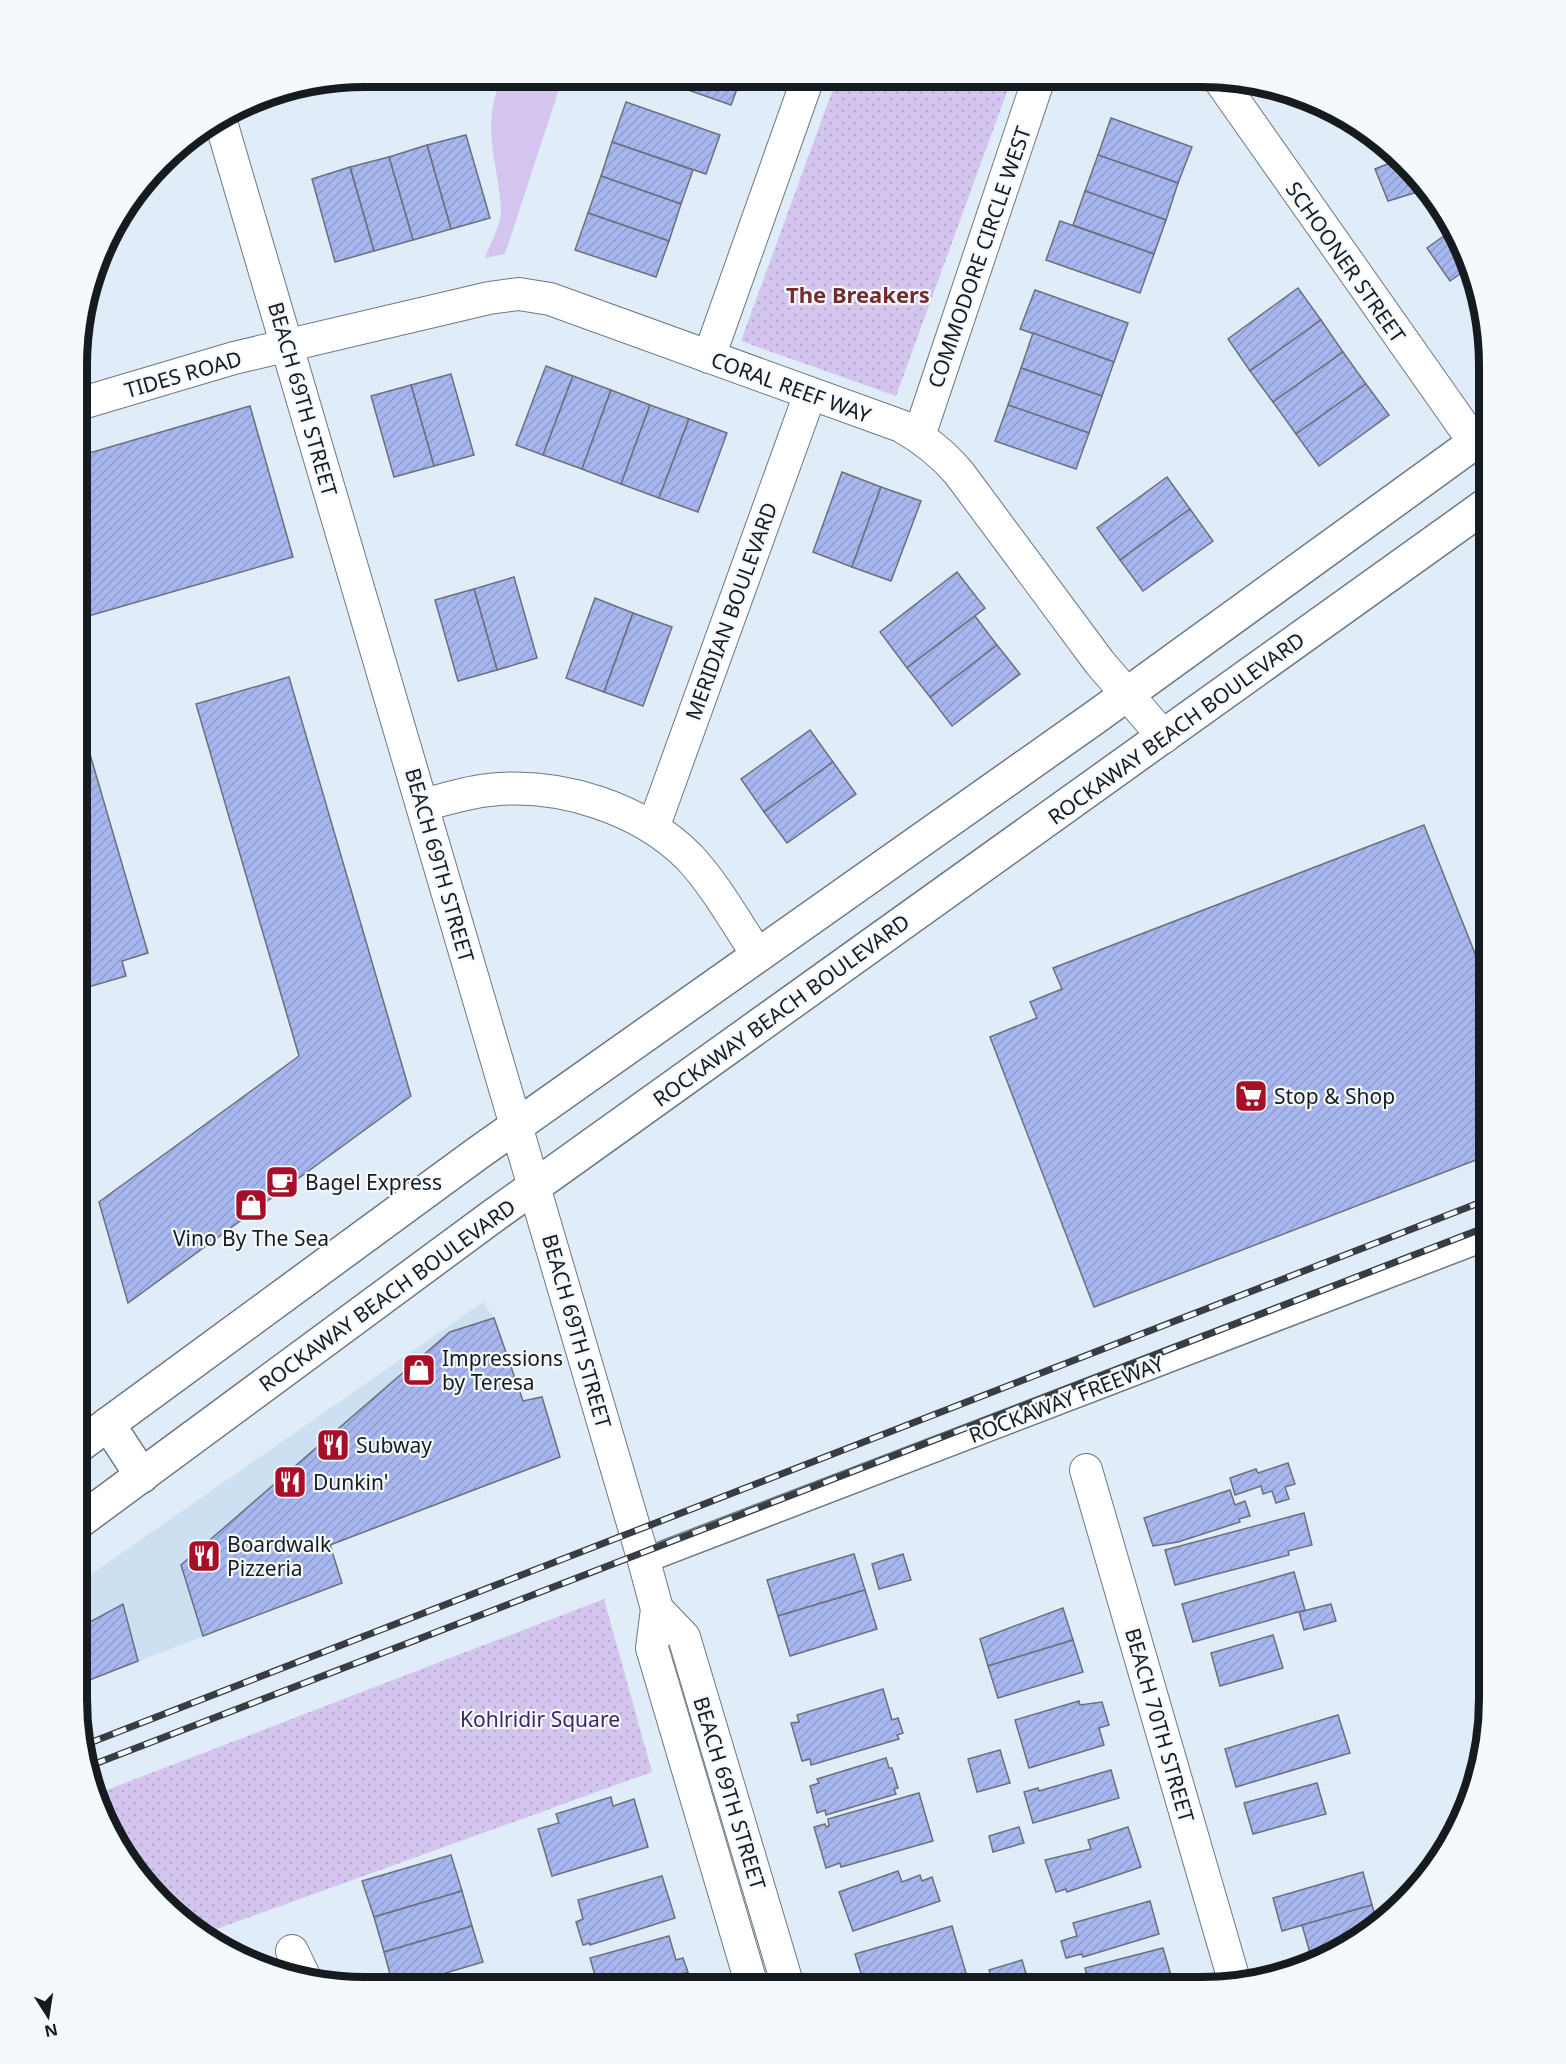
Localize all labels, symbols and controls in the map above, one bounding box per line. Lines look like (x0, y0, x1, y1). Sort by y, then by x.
street label: COMMODORE CIRCLE WEST (921, 122, 1037, 392)
street label: SCHOONER STREET (1280, 176, 1412, 348)
district label: The Breakers (786, 279, 930, 309)
street label: BEACH 69TH STREET (262, 299, 344, 500)
street label: TIDES ROAD (121, 344, 245, 404)
street label: CORAL REEF WAY (707, 345, 875, 429)
street label: MERIDIAN BOULEVARD (679, 498, 783, 724)
street label: ROCKAWAY BEACH BOULEVARD (1042, 625, 1310, 831)
street label: BEACH 69TH STREET (399, 765, 481, 966)
street label: ROCKAWAY BEACH BOULEVARD (647, 907, 915, 1113)
supermarket icon: Stop & Shop (1233, 1078, 1269, 1114)
place label: Stop & Shop (1274, 1082, 1395, 1110)
cafe icon: Bagel Express (264, 1164, 300, 1200)
place label: Bagel Express (305, 1168, 442, 1196)
shop icon: Vino By The Sea (233, 1187, 269, 1223)
street label: ROCKAWAY BEACH BOULEVARD (253, 1192, 521, 1398)
place label: Vino By The Sea (173, 1224, 329, 1252)
street label: BEACH 69TH STREET (536, 1231, 618, 1432)
place label: Impressions by Teresa (442, 1344, 563, 1396)
street label: ROCKAWAY FREEWAY (965, 1349, 1168, 1449)
shop icon: Impressions by Teresa (401, 1352, 437, 1388)
restaurant icon: Subway (315, 1427, 351, 1463)
place label: Subway (356, 1431, 432, 1459)
restaurant icon: Dunkin' (272, 1464, 308, 1500)
place label: Dunkin' (313, 1468, 388, 1496)
place label: Boardwalk Pizzeria (227, 1530, 332, 1582)
restaurant icon: Boardwalk Pizzeria (186, 1538, 222, 1574)
street label: BEACH 70TH STREET (1119, 1625, 1201, 1826)
street label: BEACH 69TH STREET (687, 1693, 773, 1893)
park label: Kohlridir Square (460, 1705, 620, 1733)
north arrow (18, 1986, 78, 2046)
text: N (42, 2019, 60, 2043)

